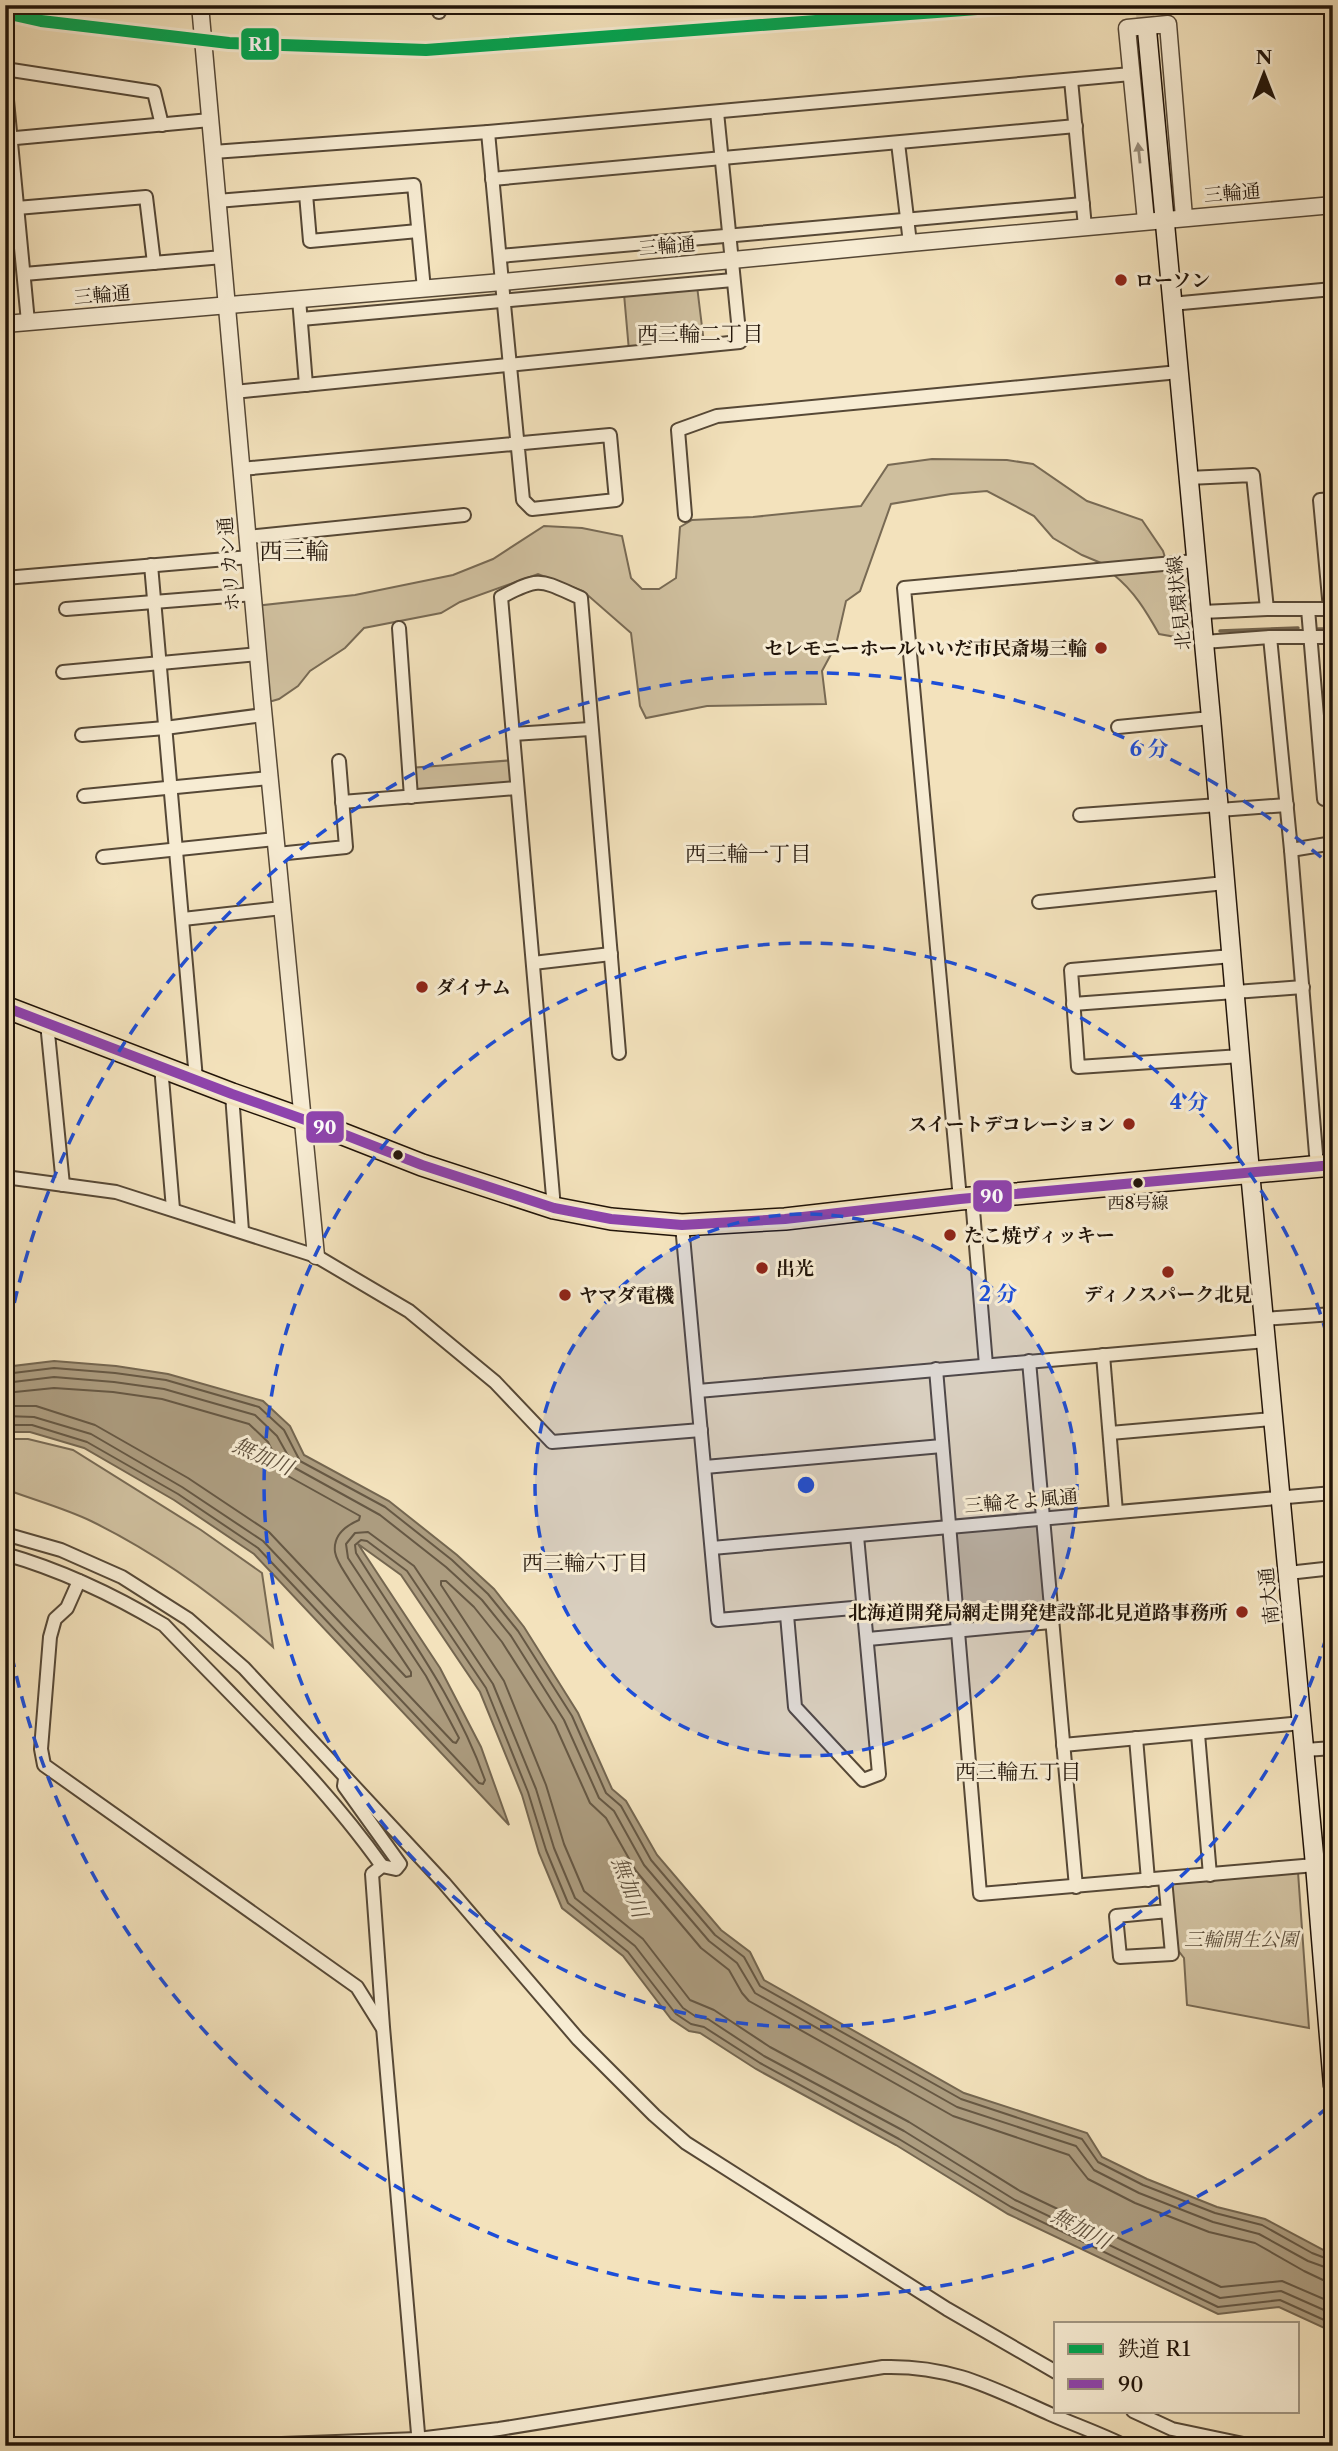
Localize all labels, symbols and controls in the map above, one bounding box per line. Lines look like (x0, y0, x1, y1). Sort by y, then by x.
line badge: R1 (240, 27, 280, 61)
text: R1 (248, 33, 272, 56)
north arrow (1230, 38, 1300, 108)
text: N (1256, 46, 1272, 69)
one-way arrow (1133, 142, 1144, 164)
street label: 三輪通 (1203, 179, 1261, 207)
street label: 三輪通 (638, 232, 696, 260)
place label: ローソン (1135, 269, 1210, 292)
marker: ローソン (1113, 272, 1129, 288)
street label: 三輪通 (73, 281, 131, 309)
district label: 西三輪二丁目 (637, 321, 763, 346)
street label: ホリカン通 (213, 516, 245, 612)
district label: 西三輪 (260, 537, 329, 565)
street label: 北見環状線 (1163, 555, 1195, 651)
place label: セレモニーホールいいだ市民斎場三輪 (764, 637, 1087, 660)
marker: セレモニーホールいいだ市民斎場三輪 (1093, 640, 1109, 656)
text: 6 分 (1130, 736, 1168, 761)
district label: 西三輪一丁目 (685, 841, 811, 866)
place label: ダイナム (436, 976, 511, 999)
marker: ダイナム (414, 979, 430, 995)
text: 4 分 (1170, 1089, 1208, 1114)
line badge: 90 (305, 1110, 345, 1144)
place label: スイートデコレーション (908, 1113, 1115, 1136)
text: 90 (313, 1116, 337, 1139)
marker: スイートデコレーション (1121, 1116, 1137, 1132)
unlabelled marker (391, 1148, 405, 1162)
marker: 西8号線 (1131, 1176, 1145, 1190)
line badge: 90 (972, 1179, 1013, 1213)
text: 90 (980, 1185, 1004, 1208)
place label: 西8号線 (1107, 1193, 1169, 1213)
place label: たこ焼ヴィッキー (964, 1224, 1115, 1247)
marker: たこ焼ヴィッキー (942, 1227, 958, 1243)
place label: 出光 (776, 1257, 814, 1280)
marker: 出光 (754, 1260, 770, 1276)
marker: ディノスパーク北見 (1160, 1264, 1176, 1280)
text: 2 分 (979, 1281, 1017, 1306)
place label: ディノスパーク北見 (1084, 1283, 1252, 1306)
place label: ヤマダ電機 (579, 1284, 674, 1307)
marker: ヤマダ電機 (557, 1287, 573, 1303)
water label: 無加川 (229, 1432, 299, 1481)
centre of rings (794, 1473, 818, 1497)
street label: 三輪そよ風通 (963, 1485, 1079, 1517)
district label: 西三輪六丁目 (522, 1550, 648, 1575)
street label: 南大通 (1255, 1566, 1283, 1626)
place label: 北海道開発局網走開発建設部北見道路事務所 (848, 1601, 1228, 1624)
marker: 北海道開発局網走開発建設部北見道路事務所 (1234, 1604, 1250, 1620)
district label: 西三輪五丁目 (955, 1759, 1081, 1784)
water label: 無加川 (607, 1853, 654, 1923)
park label: 三輪開生公園 (1184, 1928, 1301, 1951)
water label: 無加川 (1047, 2202, 1116, 2255)
legend (1054, 2322, 1300, 2412)
text: 鉄道 R1 (1118, 2336, 1191, 2361)
text: 90 (1118, 2372, 1144, 2397)

